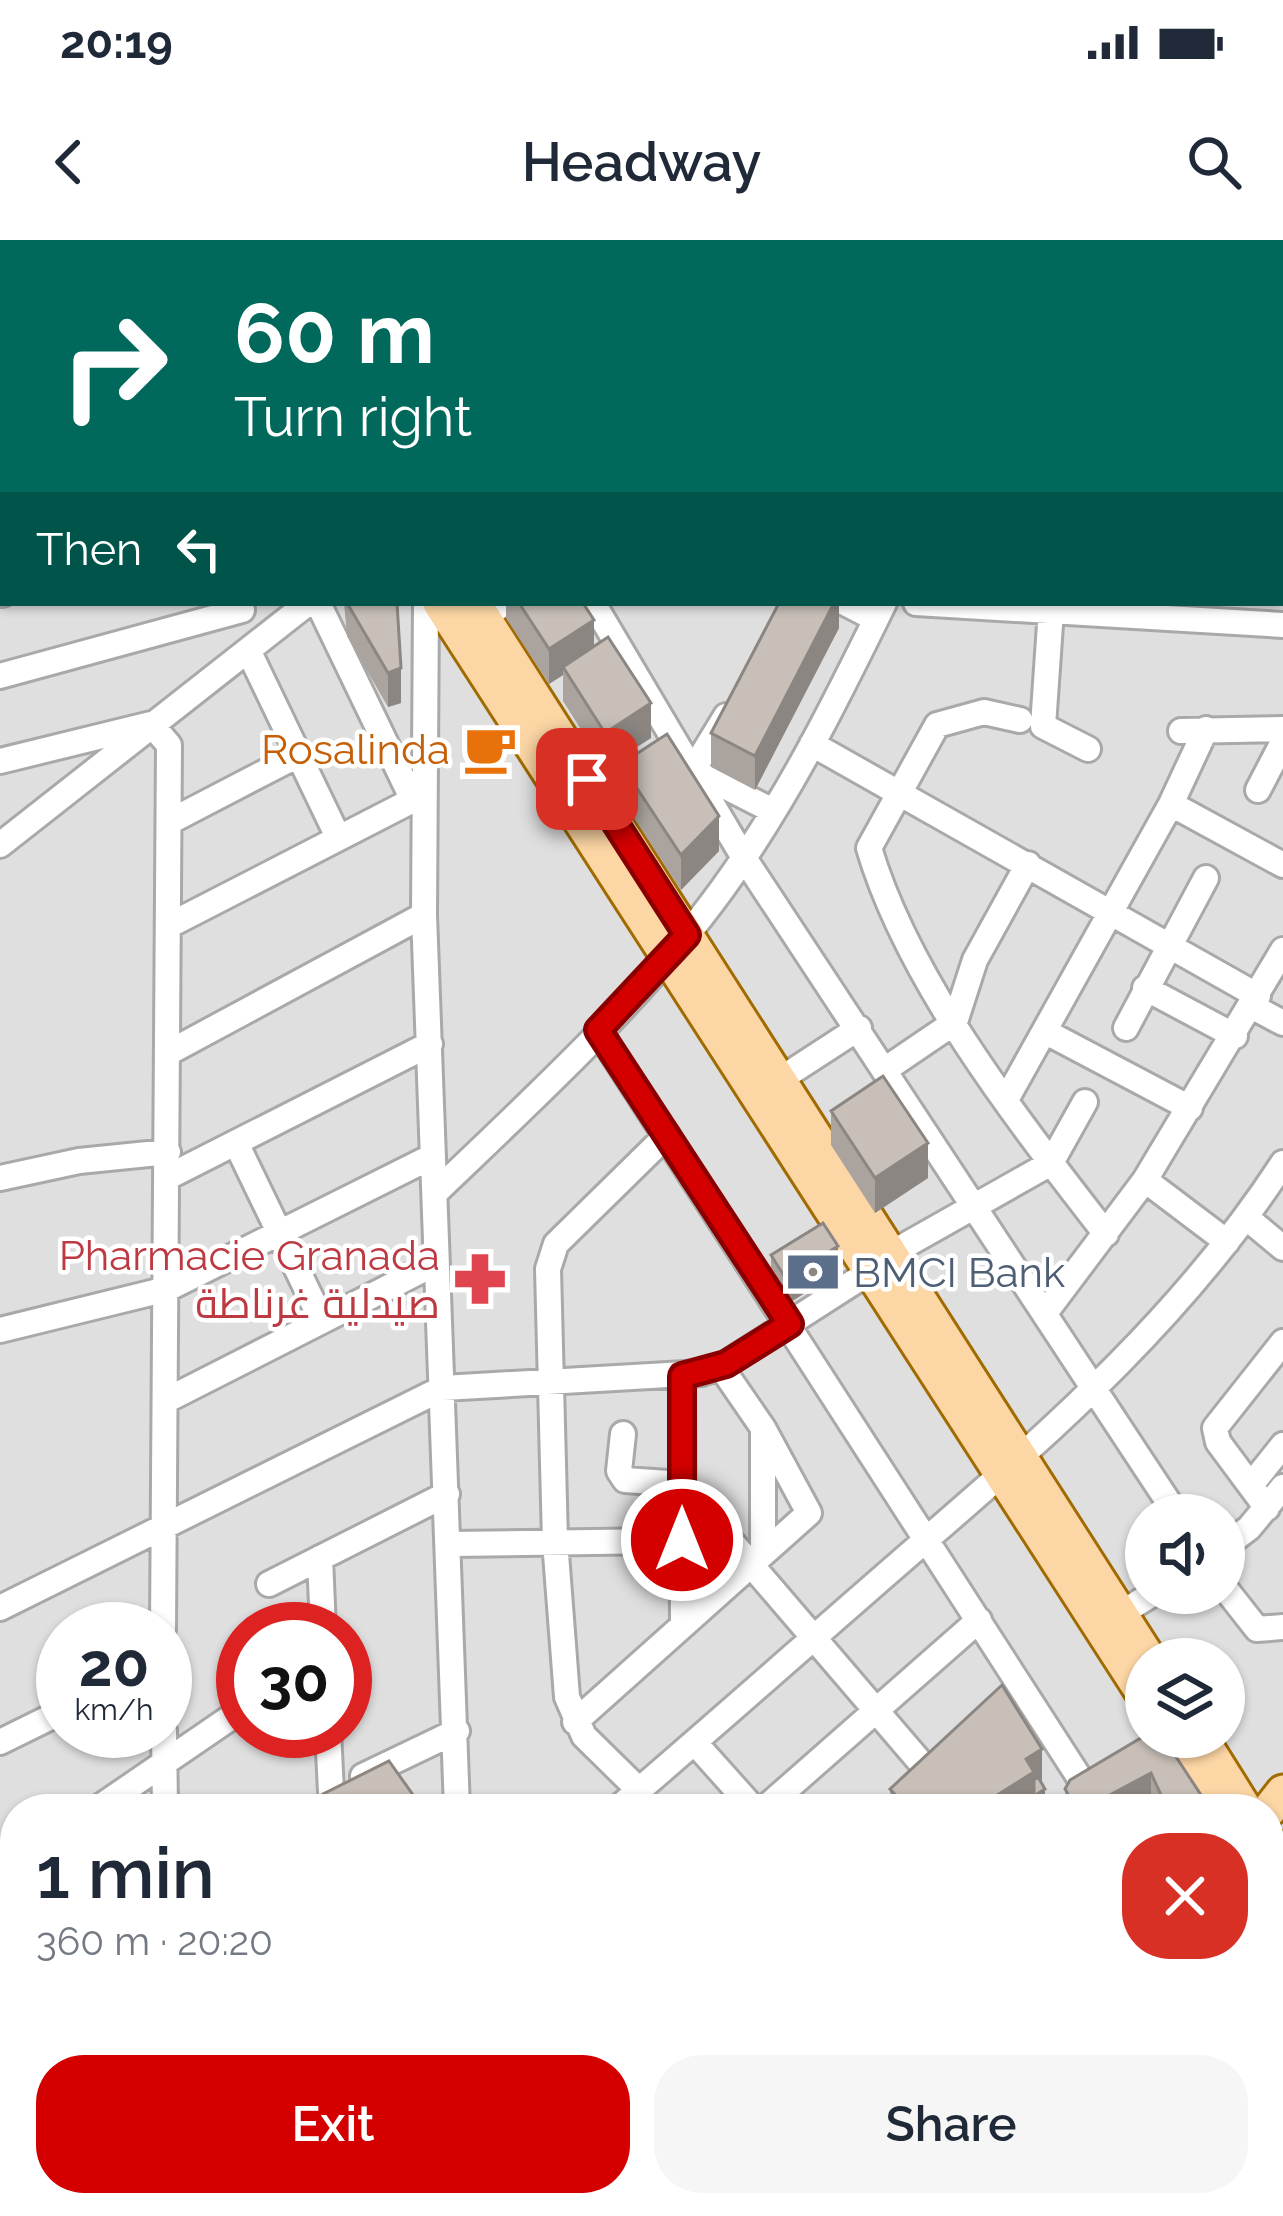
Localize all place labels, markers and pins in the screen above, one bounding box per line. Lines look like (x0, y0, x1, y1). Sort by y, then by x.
cafe icon: Rosalinda (461, 720, 519, 778)
place label: Rosalinda (261, 725, 450, 774)
pin (536, 728, 638, 830)
place label: Pharmacie Granada صيدلية غرناطة (59, 1231, 440, 1328)
bank icon: BMCI Bank (784, 1243, 842, 1301)
place label: BMCI Bank (853, 1248, 1065, 1297)
pharmacy icon: Pharmacie Granada صيدلية غرناطة (451, 1250, 509, 1308)

